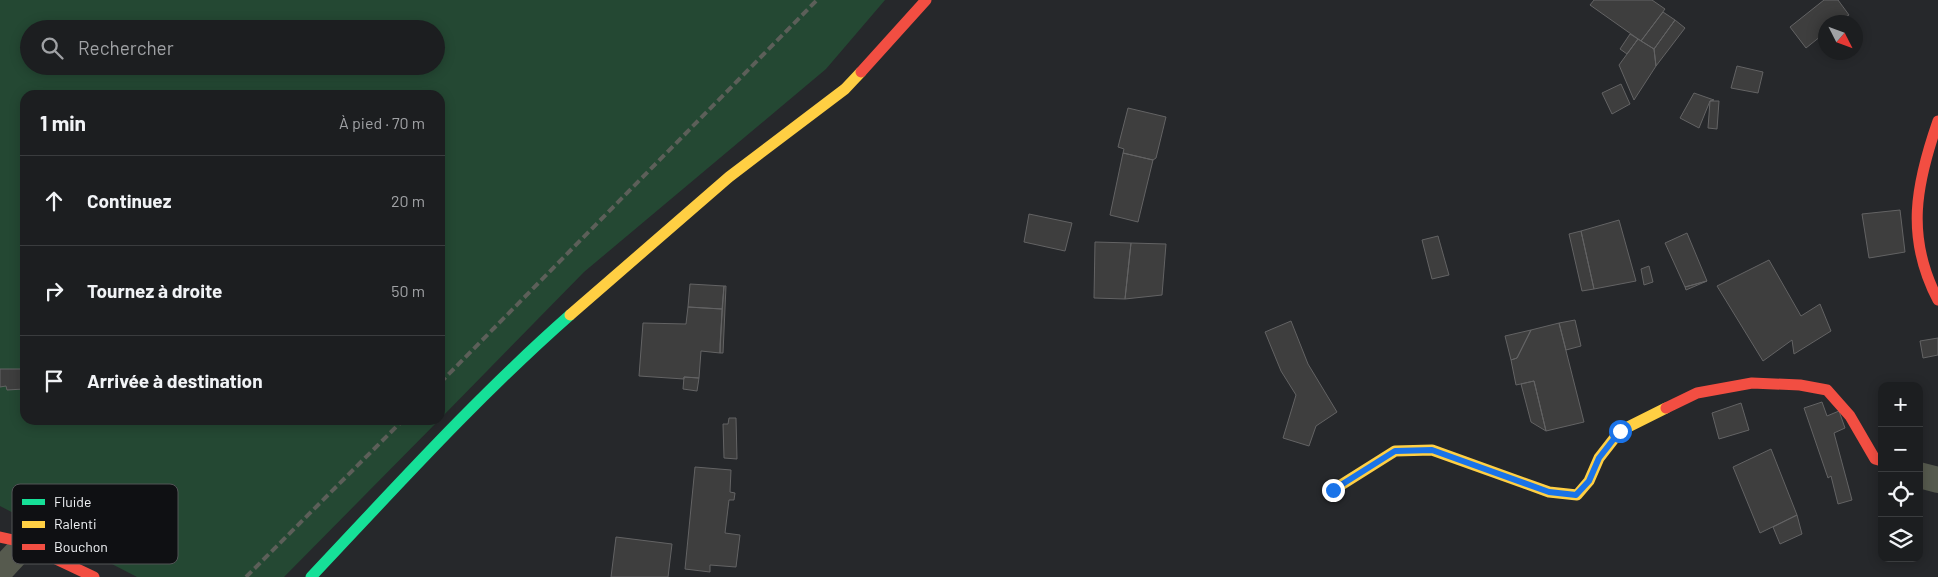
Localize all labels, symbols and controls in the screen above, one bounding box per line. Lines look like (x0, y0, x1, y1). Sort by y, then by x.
north arrow (1818, 15, 1863, 60)
search box (20, 20, 445, 75)
icon: search (38, 34, 66, 62)
text: Rechercher (78, 36, 174, 59)
text: 1 min (40, 110, 86, 135)
text: À pied · 70 m (339, 113, 425, 132)
icon: ahead (40, 187, 68, 215)
text: Continuez (87, 189, 171, 212)
text: 20 m (391, 191, 425, 210)
icon: right (40, 277, 68, 305)
text: Tournez à droite (87, 279, 223, 302)
text: 50 m (391, 281, 425, 300)
icon: arrive (40, 367, 68, 395)
text: Arrivée à destination (87, 369, 263, 392)
map controls (1878, 382, 1923, 562)
button: + (1878, 382, 1923, 427)
route start (1609, 420, 1632, 443)
button: − (1878, 427, 1923, 472)
button: locate (1878, 472, 1923, 517)
route end (1322, 479, 1345, 502)
legend (12, 484, 178, 564)
text: Fluide (54, 493, 91, 510)
text: Ralenti (54, 515, 97, 532)
button: layers (1878, 517, 1923, 562)
text: Bouchon (54, 538, 108, 555)

